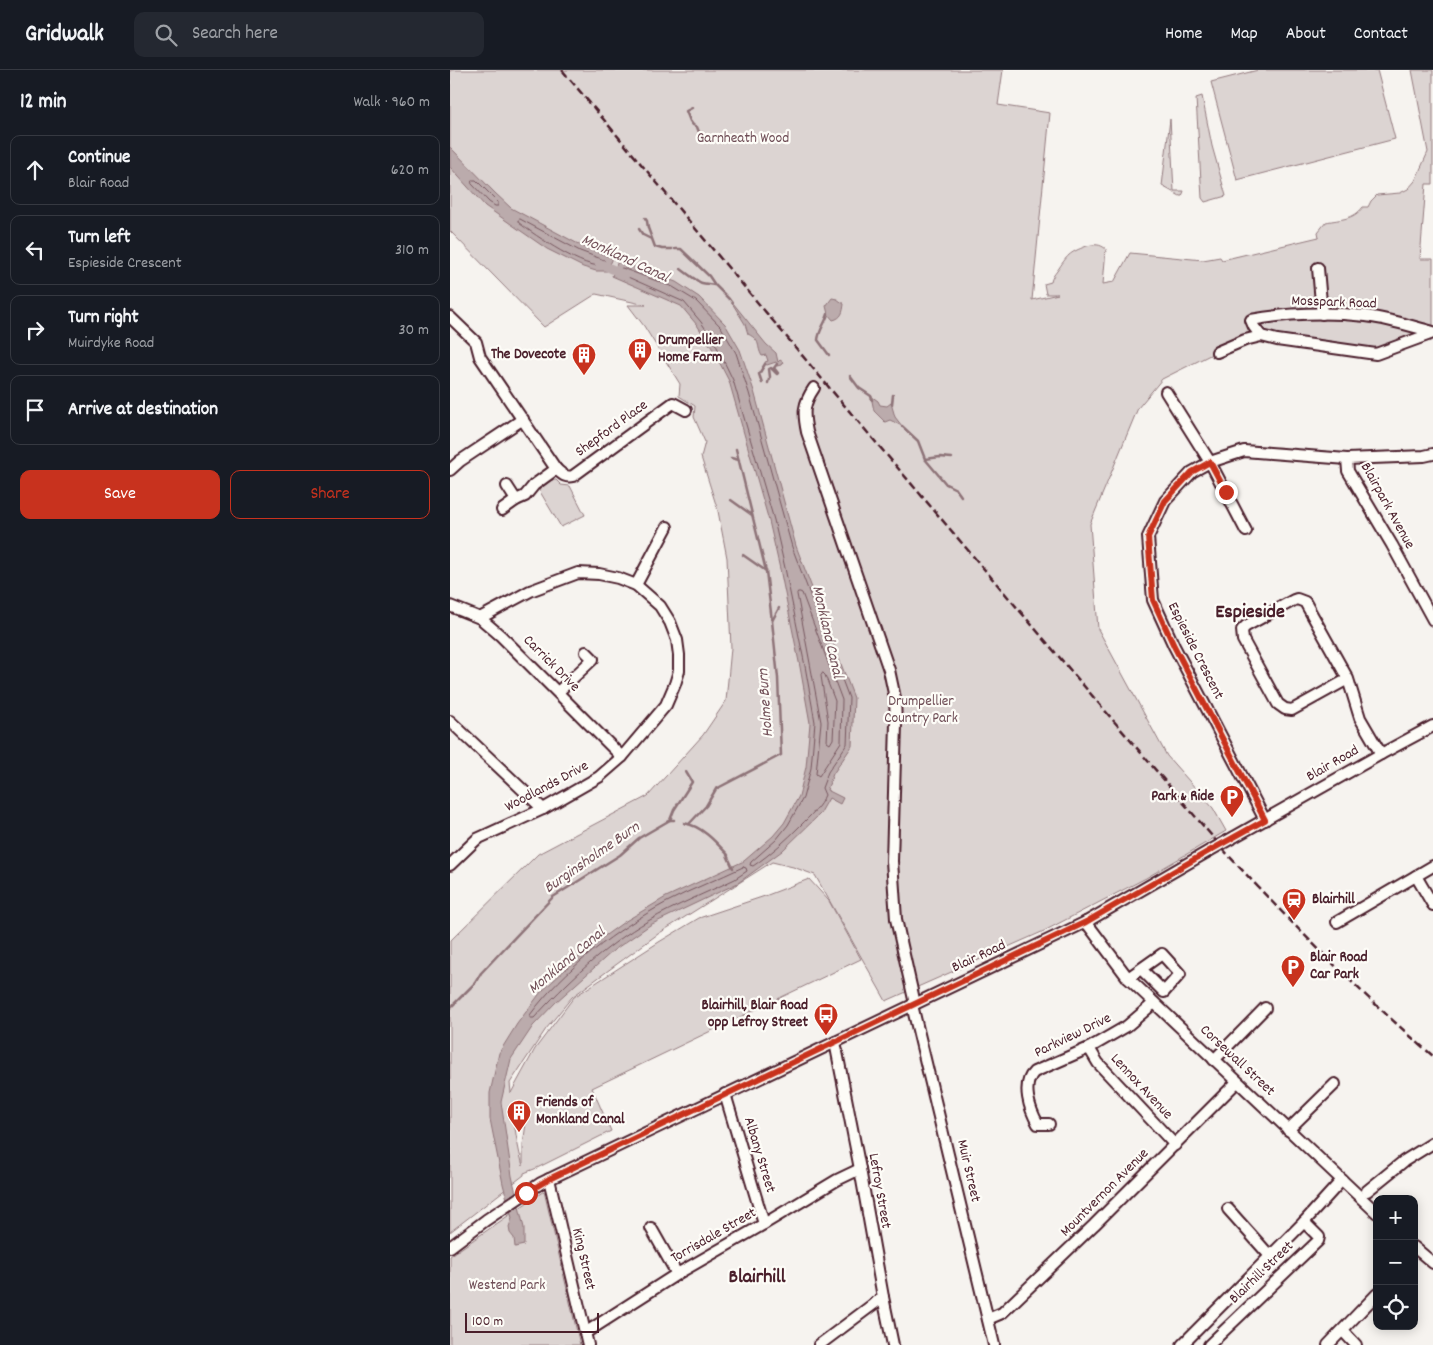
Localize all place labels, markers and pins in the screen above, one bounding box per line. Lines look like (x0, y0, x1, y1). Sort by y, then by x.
place label: Drumpellier Home Farm (658, 330, 724, 369)
building icon: Drumpellier Home Farm (627, 337, 653, 371)
building icon: The Dovecote (571, 342, 597, 376)
place label: The Dovecote (491, 344, 566, 366)
parking icon: Park & Ride (1219, 784, 1245, 818)
place label: Park & Ride (1151, 786, 1214, 808)
station icon: Blairhill (1281, 887, 1307, 921)
place label: Blairhill (1312, 889, 1355, 911)
place label: Blair Road Car Park (1310, 947, 1368, 986)
parking icon: Blair Road Car Park (1280, 954, 1306, 988)
place label: Blairhill, Blair Road opp Lefroy Street (701, 995, 808, 1034)
bus stop icon: Blairhill, Blair Road opp Lefroy Street (813, 1002, 839, 1036)
place label: Friends of Monkland Canal (536, 1092, 625, 1131)
building icon: Friends of Monkland Canal (506, 1099, 532, 1133)

